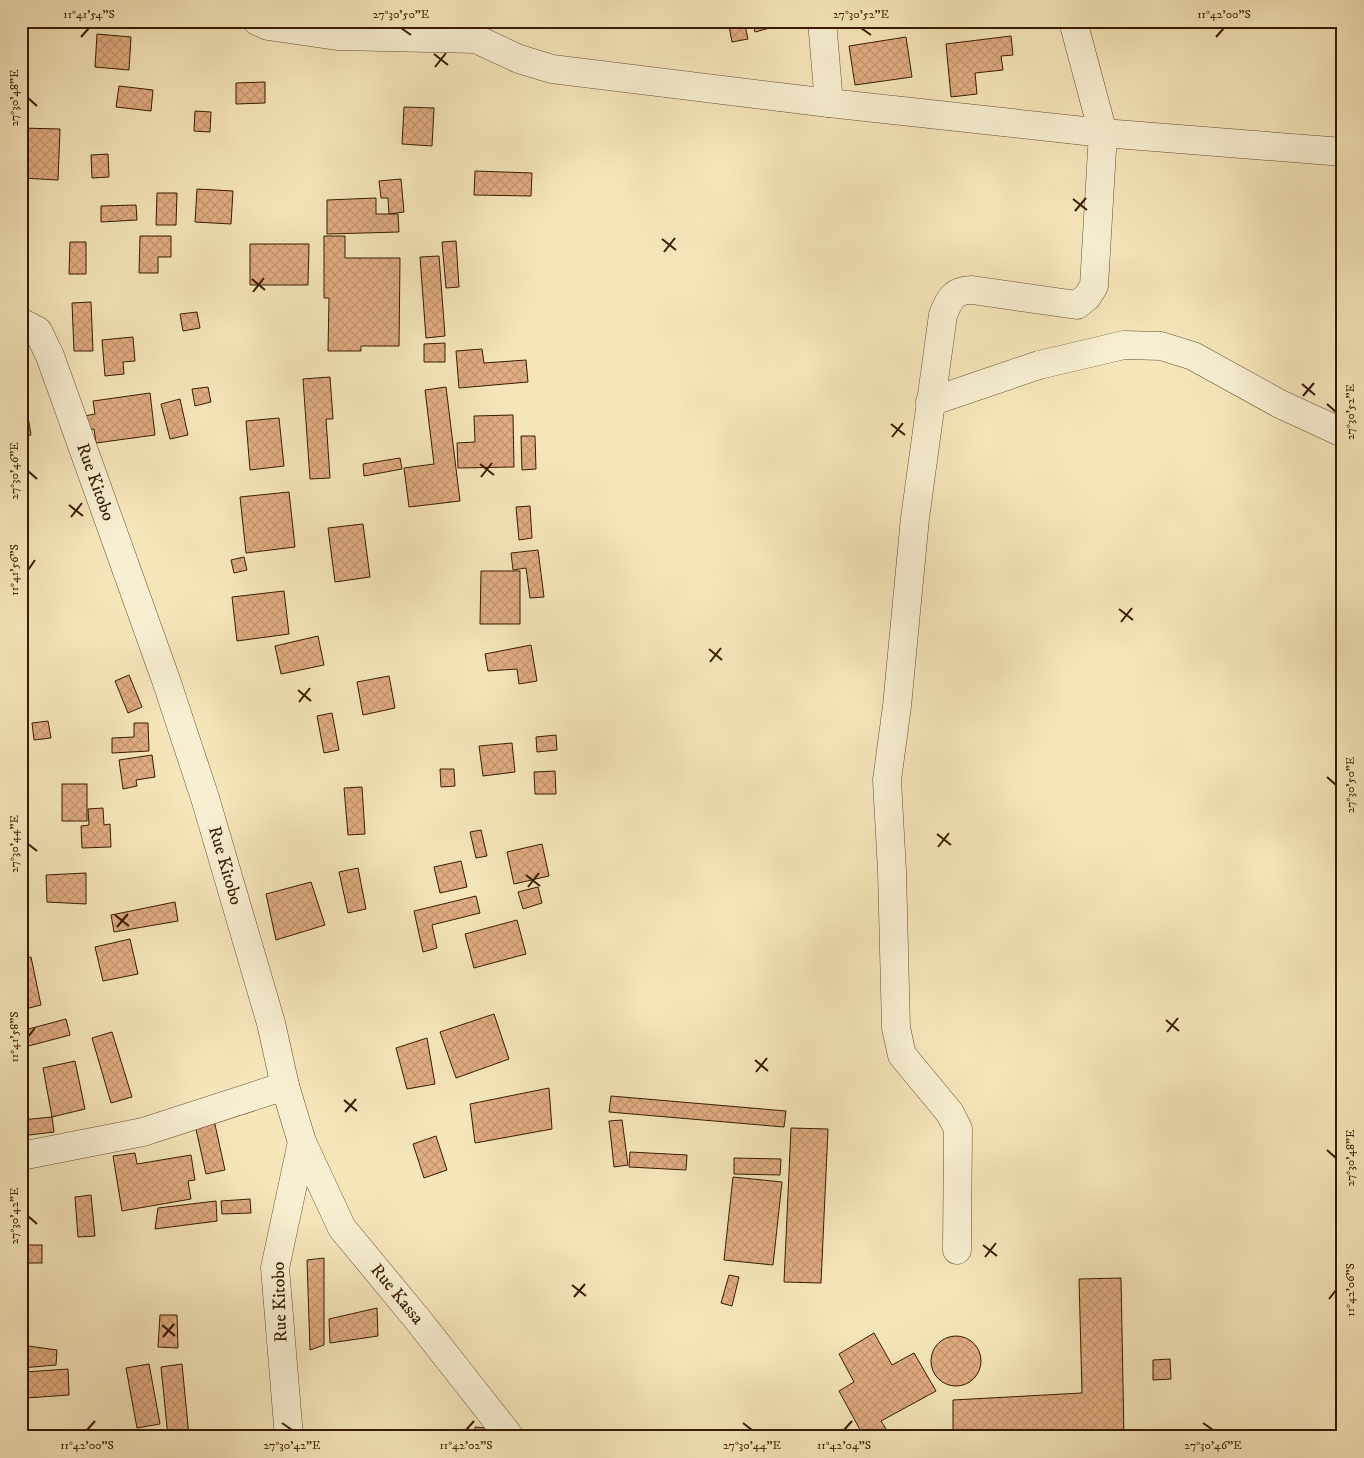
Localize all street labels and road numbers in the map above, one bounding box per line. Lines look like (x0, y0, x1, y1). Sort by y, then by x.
street label: Rue Kitobo (71, 440, 119, 524)
street label: Rue Kitobo (203, 824, 247, 908)
street label: Rue Kassa (365, 1260, 428, 1329)
street label: Rue Kitobo (268, 1261, 292, 1343)

